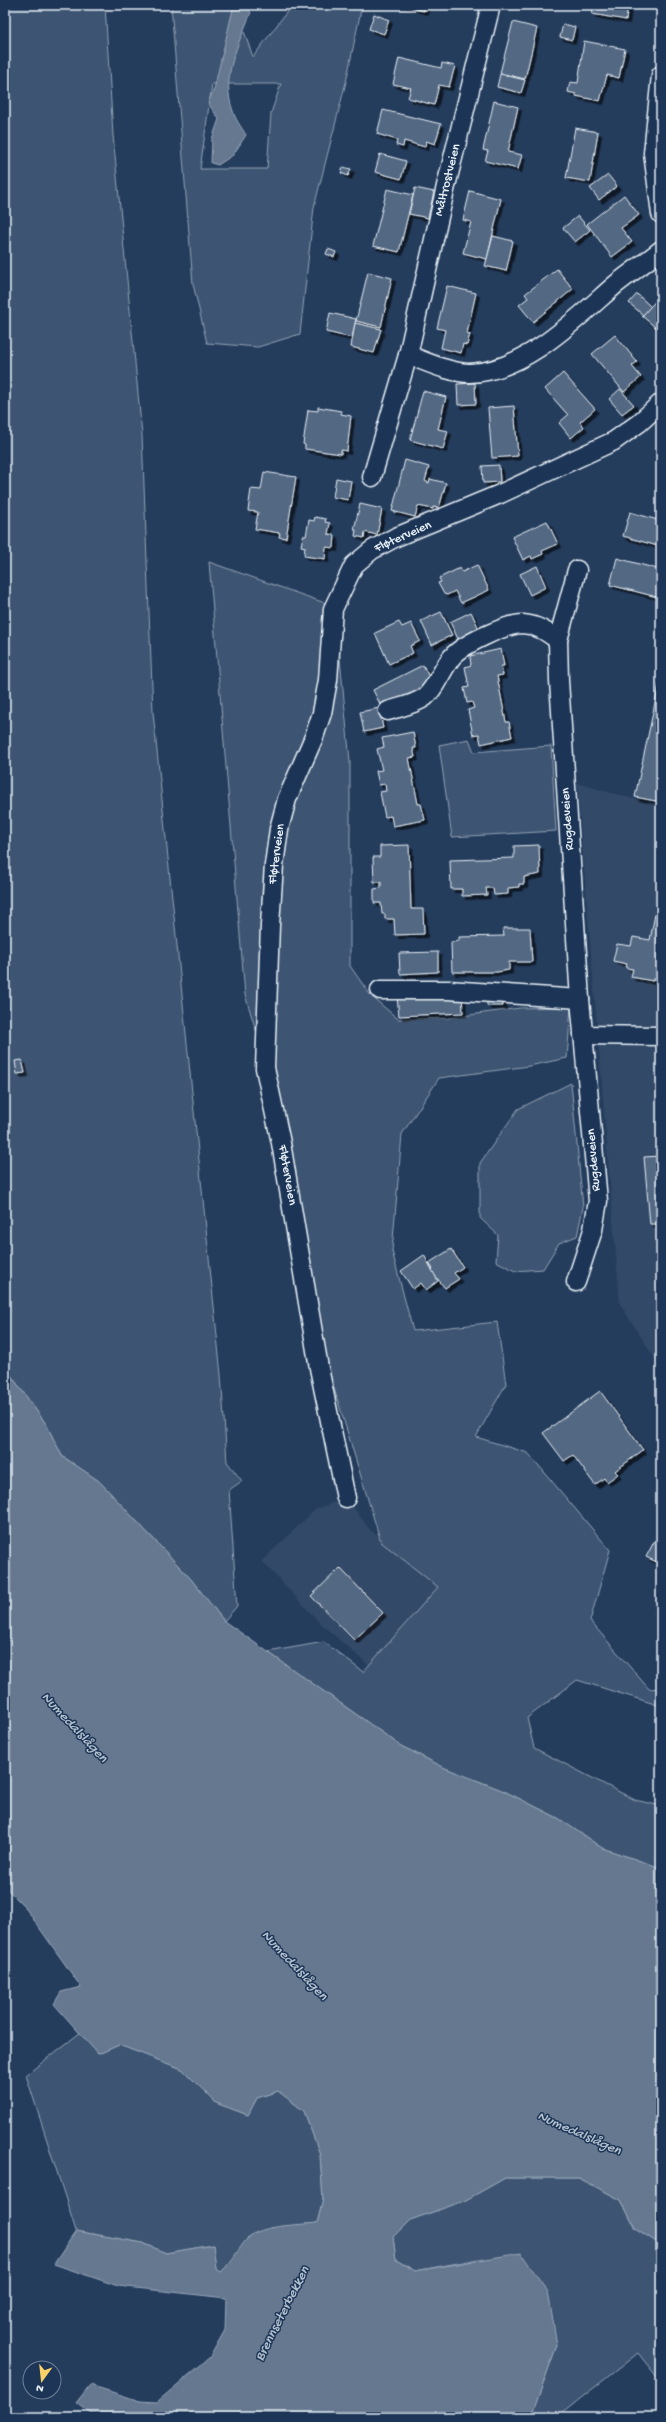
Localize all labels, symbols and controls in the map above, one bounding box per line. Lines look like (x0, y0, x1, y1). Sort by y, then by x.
street label: Måltrostveien (432, 141, 464, 218)
street label: Fløterveien (371, 517, 435, 557)
street label: Rugdeveien (558, 786, 578, 851)
street label: Fløterveien (265, 822, 289, 886)
street label: Rugdeveien (584, 1127, 604, 1192)
street label: Fløterveien (274, 1143, 300, 1207)
water label: Numedalslågen (37, 1689, 111, 1767)
water label: Numedalslågen (257, 1927, 331, 2005)
water label: Numedalslågen (535, 2108, 624, 2160)
water label: Brennseterbekken (252, 2264, 314, 2364)
north arrow (22, 2360, 62, 2400)
text: N (35, 2381, 45, 2394)

